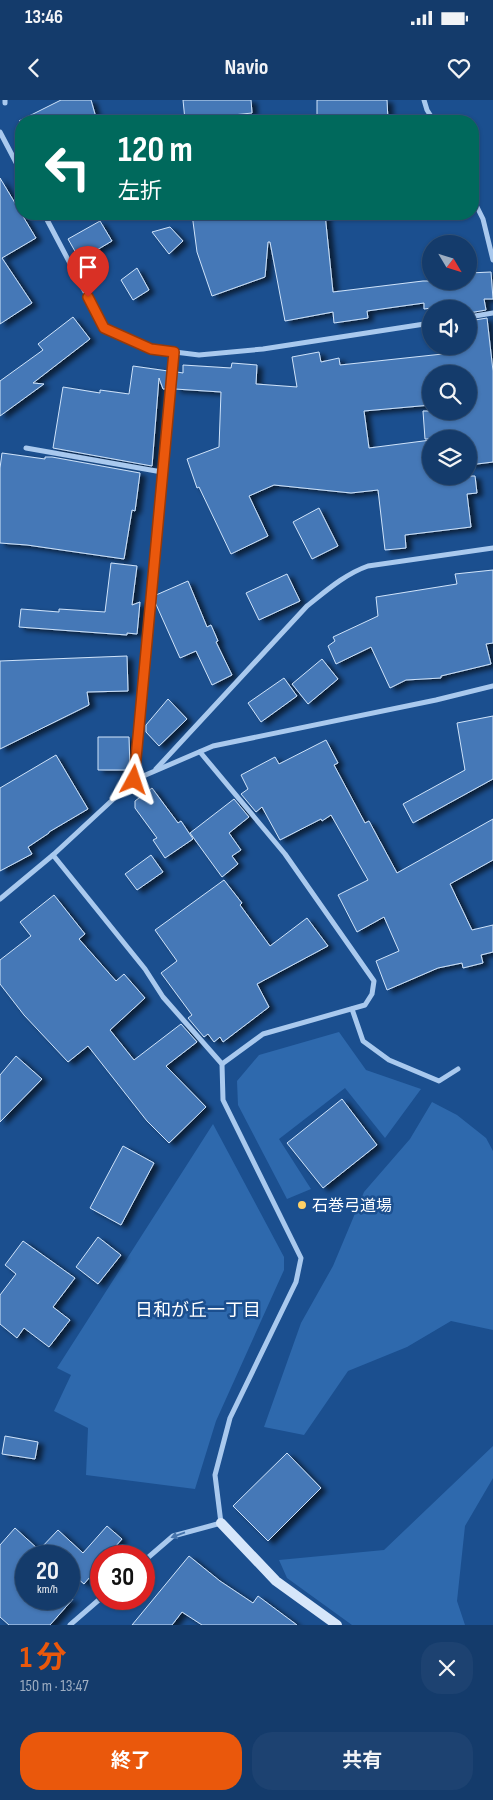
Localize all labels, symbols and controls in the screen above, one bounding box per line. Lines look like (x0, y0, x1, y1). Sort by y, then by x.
text: 13:46 (25, 6, 63, 29)
icon: back (20, 54, 48, 82)
text: Navio (225, 54, 268, 81)
icon: heart (445, 54, 473, 82)
text: 120 m (118, 129, 193, 172)
icon: left (35, 135, 100, 200)
text: 左折 (118, 178, 162, 205)
north arrow (422, 235, 478, 290)
map controls (422, 235, 477, 485)
pin (67, 246, 109, 297)
icon: arrive (74, 253, 102, 281)
button: sound (422, 300, 477, 355)
button: search (422, 365, 477, 420)
button: layers (422, 430, 477, 485)
position arrow (107, 753, 159, 805)
place label: 石巻弓道場 (312, 1197, 392, 1216)
marker: 石巻弓道場 (296, 1199, 308, 1211)
district label: 日和が丘一丁目 (135, 1300, 261, 1321)
one-way arrow (171, 1532, 186, 1539)
speed limit sign: 30 (90, 1545, 155, 1610)
text: 20 (36, 1556, 59, 1587)
text: km/h (37, 1582, 58, 1597)
text: 1 分 (20, 1640, 66, 1676)
button: close (421, 1642, 473, 1694)
text: 150 m · 13:47 (20, 1677, 89, 1696)
button: 終了 (20, 1732, 242, 1790)
button: 共有 (252, 1732, 473, 1790)

